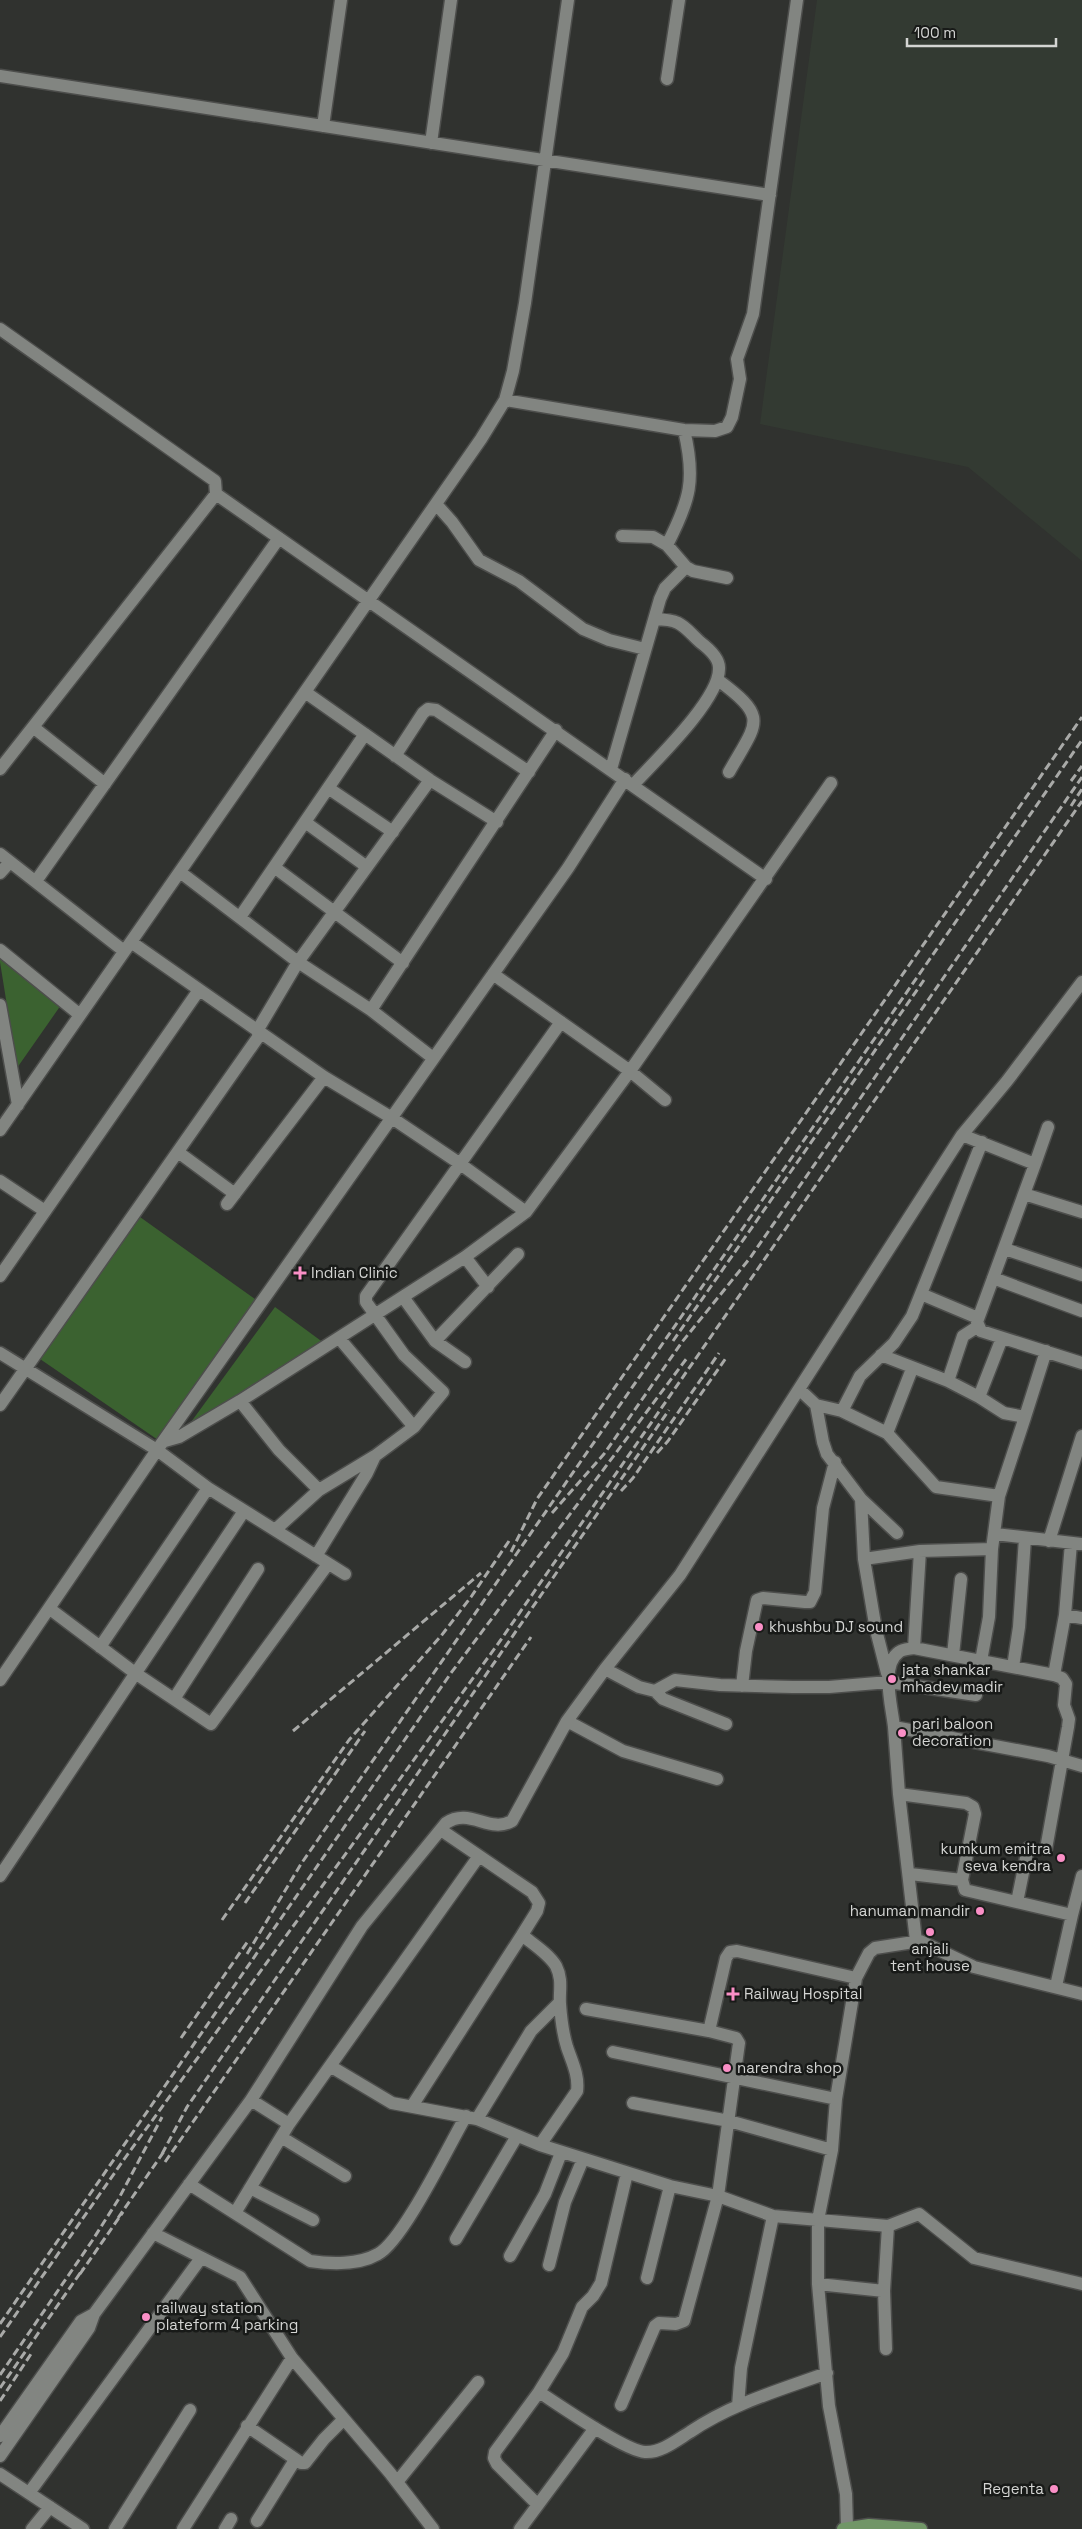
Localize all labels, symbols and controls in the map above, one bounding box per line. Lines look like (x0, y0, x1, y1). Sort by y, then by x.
scale bar (907, 15, 1056, 47)
text: 100 m (914, 23, 956, 42)
place label: Indian Clinic (311, 1263, 398, 1282)
marker: Indian Clinic (293, 1266, 307, 1280)
place label: khushbu DJ sound (769, 1617, 903, 1636)
marker: khushbu DJ sound (753, 1621, 765, 1633)
place label: jata shankar mhadev madir (901, 1660, 1003, 1696)
marker: jata shankar mhadev madir (886, 1673, 898, 1685)
place label: pari baloon decoration (912, 1714, 993, 1750)
marker: pari baloon decoration (896, 1727, 908, 1739)
place label: kumkum emitra seva kendra (940, 1839, 1051, 1875)
marker: kumkum emitra seva kendra (1055, 1852, 1067, 1864)
place label: hanuman mandir (850, 1901, 970, 1920)
marker: hanuman mandir (974, 1905, 986, 1917)
marker: anjali tent house (924, 1926, 936, 1938)
place label: anjali tent house (890, 1939, 970, 1975)
place label: Railway Hospital (744, 1984, 862, 2003)
marker: Railway Hospital (726, 1987, 740, 2001)
place label: narendra shop (737, 2058, 842, 2077)
marker: narendra shop (721, 2062, 733, 2074)
place label: railway station plateform 4 parking (156, 2298, 298, 2334)
marker: railway station plateform 4 parking (140, 2311, 152, 2323)
place label: Regenta (983, 2479, 1044, 2498)
marker: Regenta (1048, 2483, 1060, 2495)

